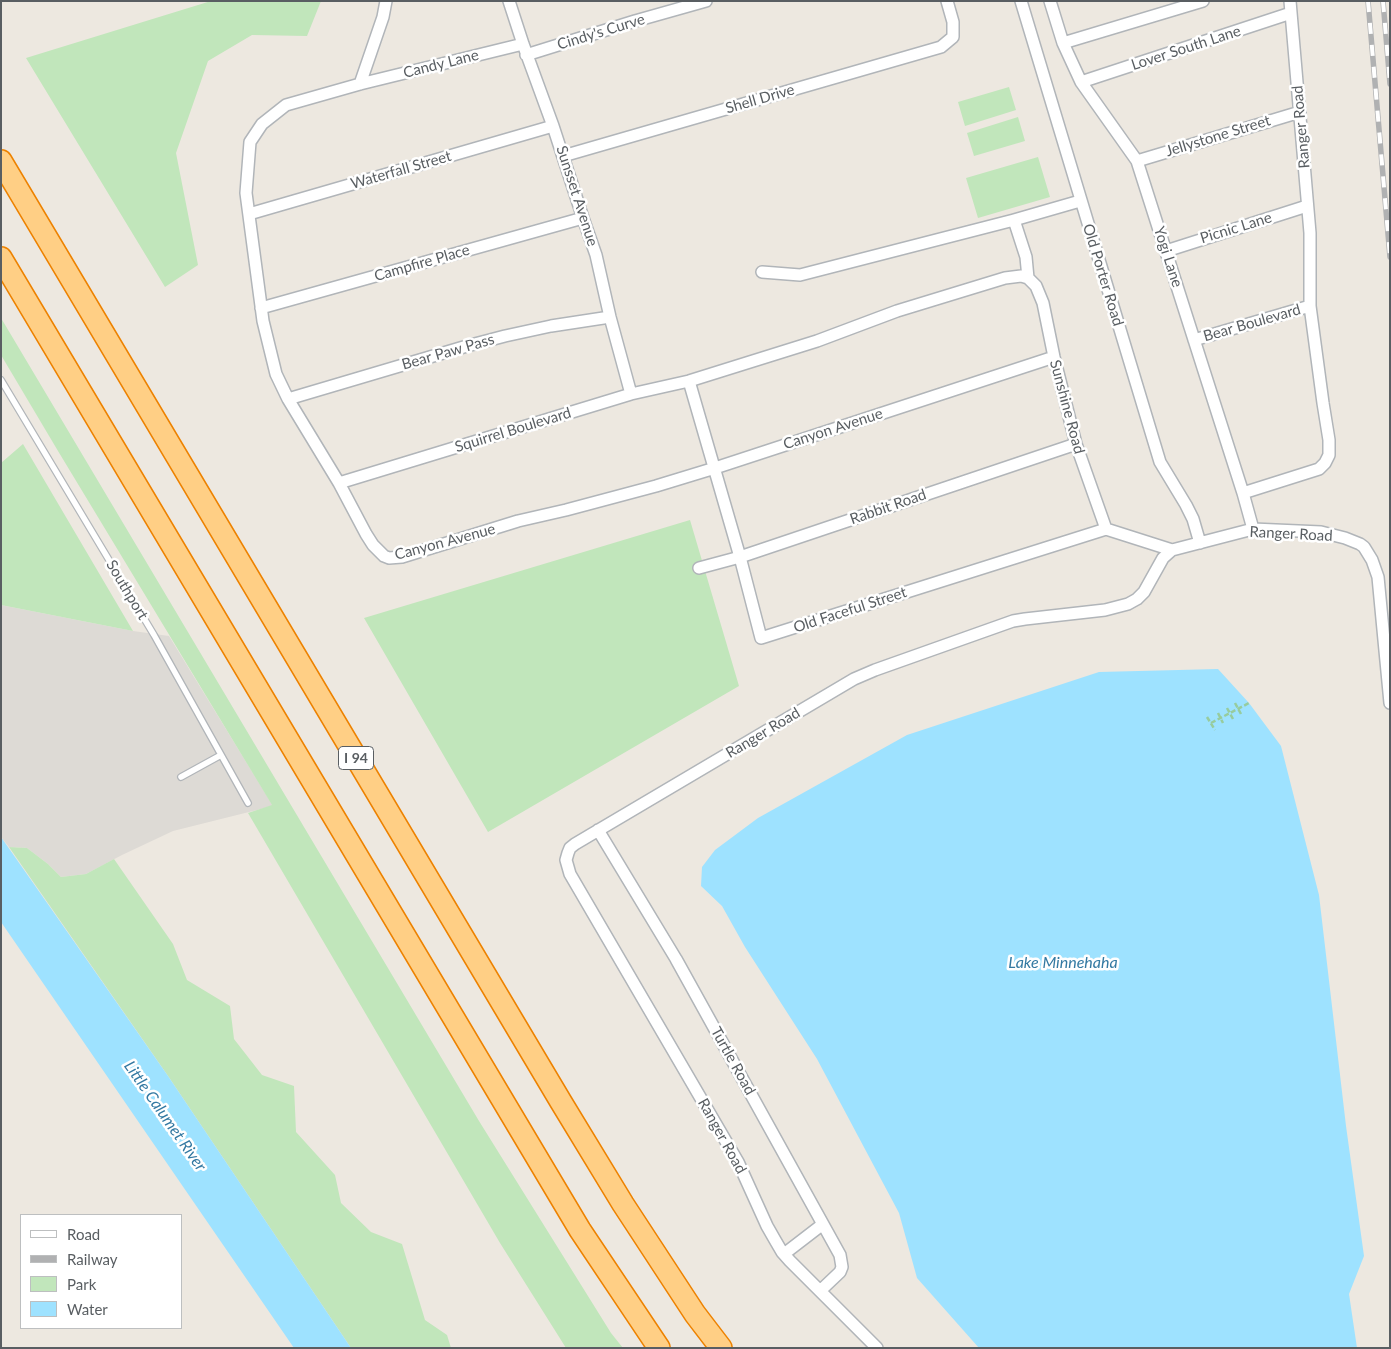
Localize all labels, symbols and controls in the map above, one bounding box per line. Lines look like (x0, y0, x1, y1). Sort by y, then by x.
street label: Cindy's Curve (555, 10, 647, 54)
street label: Lover South Lane (1129, 22, 1243, 74)
street label: Candy Lane (401, 46, 481, 82)
street label: Shell Drive (723, 81, 797, 117)
street label: Ranger Road (1288, 85, 1314, 169)
street label: Jellystone Street (1163, 112, 1273, 160)
street label: Sunsset Avenue (552, 144, 602, 248)
street label: Waterfall Street (349, 147, 453, 193)
street label: Picnic Lane (1198, 209, 1274, 247)
street label: Old Porter Road (1079, 222, 1127, 328)
street label: Yogi Lane (1150, 224, 1186, 290)
street label: Campfire Place (372, 241, 472, 285)
street label: Bear Boulevard (1201, 300, 1303, 346)
street label: Bear Paw Pass (400, 330, 496, 374)
street label: Sunshine Road (1046, 358, 1088, 456)
street label: Squirrel Boulevard (453, 404, 573, 456)
street label: Canyon Avenue (781, 404, 885, 454)
street label: Rabbit Road (847, 486, 929, 528)
street label: Canyon Avenue (393, 520, 497, 564)
street label: Ranger Road (1249, 523, 1333, 545)
street label: Southport (102, 557, 152, 623)
street label: Old Faceful Street (791, 583, 909, 637)
street label: Ranger Road (723, 704, 803, 762)
road number: I 94 (338, 746, 374, 770)
water label: Lake Minnehaha (1008, 953, 1118, 973)
street label: Turtle Road (707, 1024, 759, 1098)
water label: Little Calumet River (120, 1057, 210, 1175)
street label: Ranger Road (694, 1095, 750, 1177)
legend (20, 1214, 182, 1329)
text: Road (67, 1225, 100, 1243)
text: Railway (67, 1250, 118, 1268)
text: Park (67, 1275, 96, 1293)
text: Water (67, 1300, 108, 1318)

